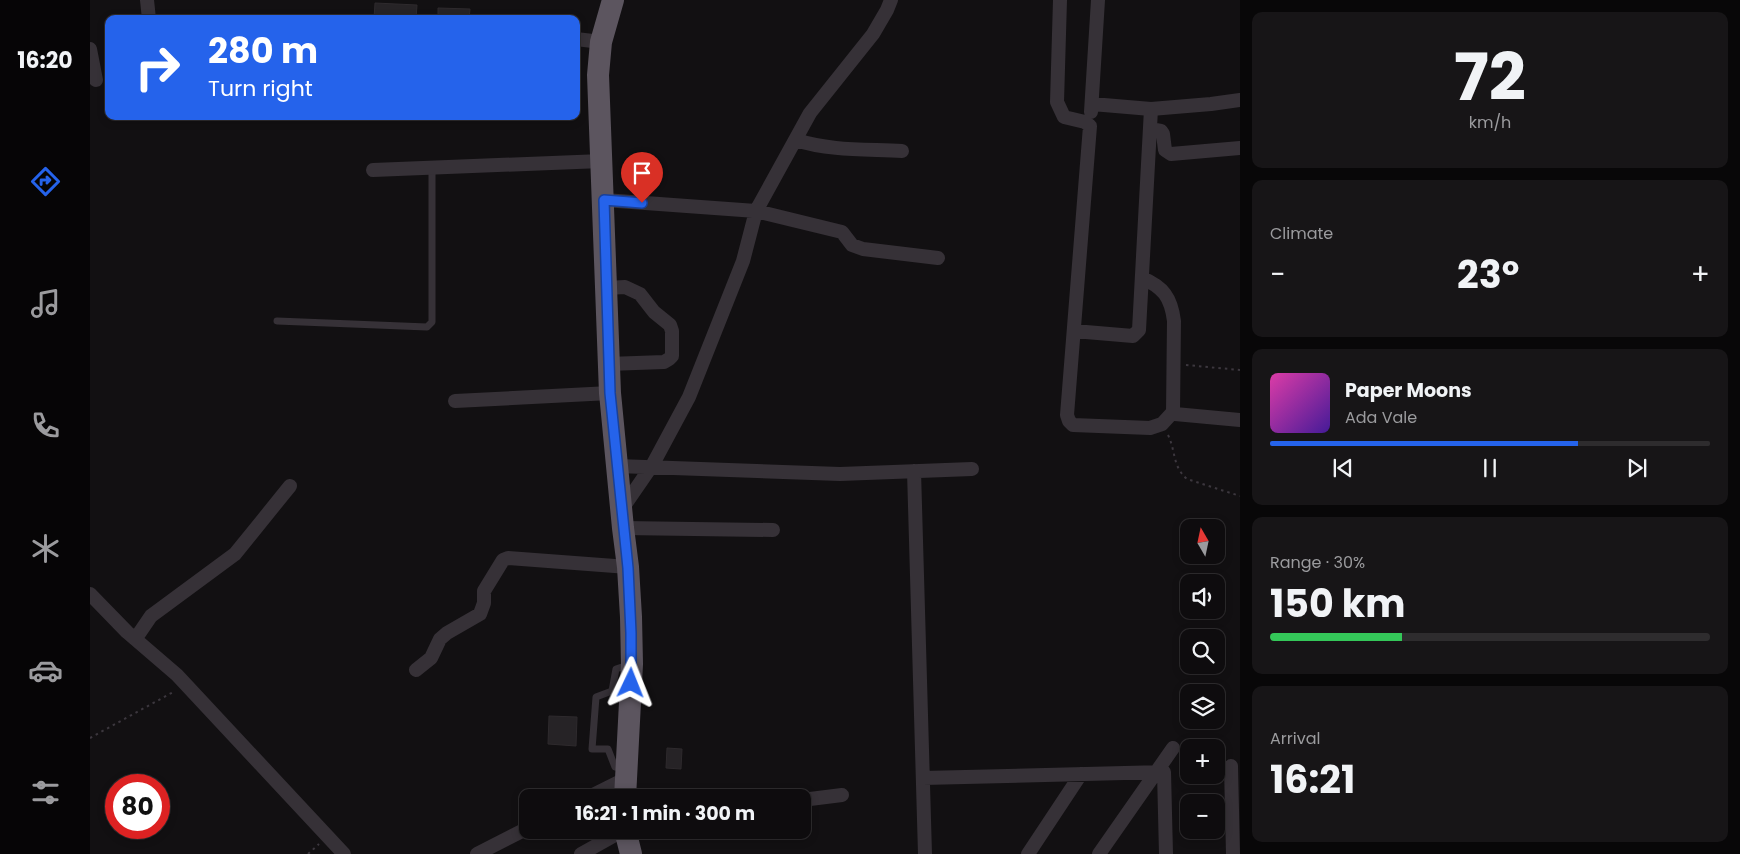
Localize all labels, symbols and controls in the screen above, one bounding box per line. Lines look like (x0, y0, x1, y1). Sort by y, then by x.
text: 280 m (208, 26, 318, 75)
text: 72 (1454, 32, 1526, 123)
icon: right (125, 35, 190, 100)
text: 16:20 (17, 45, 73, 76)
text: Turn right (208, 73, 313, 104)
text: km/h (1469, 111, 1511, 134)
pin (621, 152, 663, 203)
icon: arrive (628, 159, 656, 187)
icon: directions (28, 164, 63, 199)
text: Climate (1270, 222, 1333, 245)
text: 23° (1457, 248, 1519, 301)
text: − (1270, 255, 1285, 294)
text: + (1691, 255, 1710, 294)
icon: music (28, 286, 63, 321)
text: Paper Moons (1345, 377, 1472, 404)
text: Ada Vale (1345, 406, 1417, 429)
icon: phone (28, 408, 63, 443)
icon: previous (1329, 454, 1357, 482)
icon: pause (1476, 454, 1504, 482)
icon: next (1623, 454, 1651, 482)
north arrow (1180, 519, 1225, 564)
map controls (1180, 519, 1225, 839)
icon: climate (28, 531, 63, 566)
text: Range · 30% (1270, 551, 1365, 574)
button: sound (1180, 574, 1225, 619)
text: 150 km (1270, 577, 1406, 630)
button: search (1180, 629, 1225, 674)
icon: car (28, 653, 63, 688)
position arrow (604, 656, 656, 708)
button: layers (1180, 684, 1225, 729)
text: Arrival (1270, 727, 1320, 750)
button: + (1180, 739, 1225, 784)
text: 16:21 (1270, 753, 1355, 806)
speed limit sign: 80 (105, 774, 170, 839)
icon: filters (28, 775, 63, 810)
button: − (1180, 794, 1225, 839)
text: 16:21 · 1 min · 300 m (575, 800, 755, 827)

